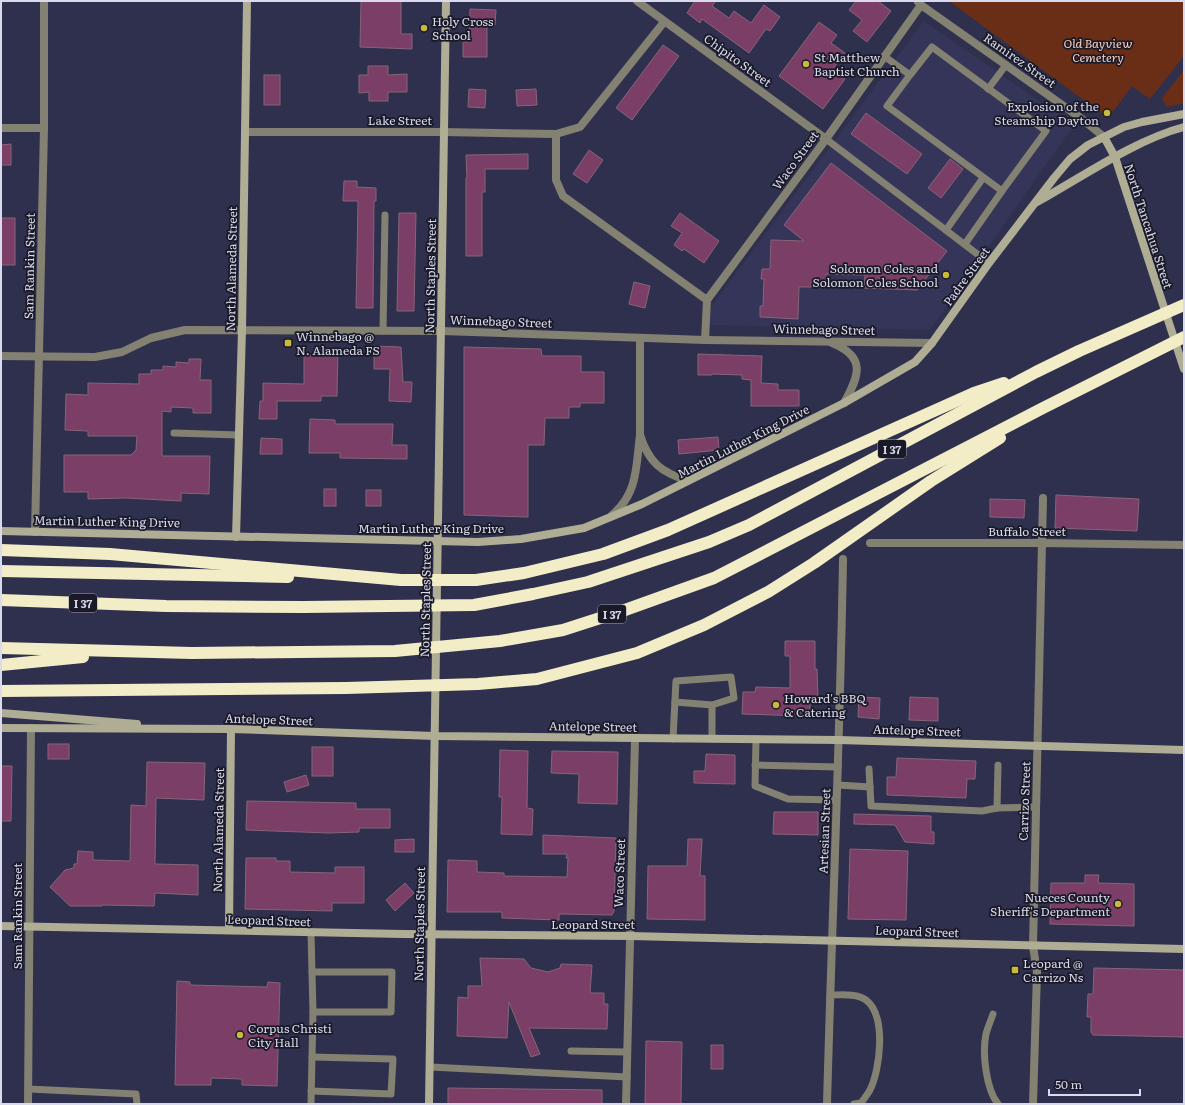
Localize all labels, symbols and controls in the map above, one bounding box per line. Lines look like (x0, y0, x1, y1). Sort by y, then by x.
place label: Holy Cross School (432, 12, 494, 44)
marker: Holy Cross School (419, 23, 429, 33)
street label: Ramirez Street (980, 28, 1060, 92)
street label: Chipito Street (700, 29, 776, 91)
park label: Old Bayview Cemetery (1064, 34, 1133, 66)
place label: St Matthew Baptist Church (814, 48, 900, 80)
marker: St Matthew Baptist Church (801, 59, 811, 69)
place label: Explosion of the Steamship Dayton (994, 97, 1099, 129)
marker: Explosion of the Steamship Dayton (1102, 108, 1112, 118)
street label: Lake Street (368, 111, 432, 129)
street label: Waco Street (767, 127, 823, 193)
street label: North Tancahua Street (1120, 161, 1178, 291)
street label: North Alameda Street (221, 206, 241, 332)
street label: Sam Rankin Street (19, 213, 39, 319)
street label: North Staples Street (420, 218, 440, 333)
street label: Padre Street (938, 243, 994, 309)
place label: Solomon Coles and Solomon Coles School (812, 259, 939, 291)
marker: Solomon Coles and Solomon Coles School (941, 270, 951, 280)
street label: Winnebago Street (450, 310, 553, 332)
street label: Winnebago Street (773, 319, 875, 339)
place label: Winnebago @ N. Alameda FS (296, 327, 380, 359)
marker: Winnebago @ N. Alameda FS (283, 338, 293, 348)
street label: Martin Luther King Drive (674, 400, 812, 482)
road number: I 37 (878, 440, 906, 458)
street label: Martin Luther King Drive (34, 511, 180, 531)
street label: Martin Luther King Drive (358, 519, 504, 537)
street label: Buffalo Street (988, 522, 1066, 540)
street label: North Staples Street (415, 542, 435, 657)
road number: I 37 (69, 594, 97, 612)
road number: I 37 (598, 605, 626, 623)
place label: Howard's BBQ & Catering (784, 689, 867, 721)
marker: Howard's BBQ & Catering (771, 700, 781, 710)
street label: Antelope Street (225, 708, 314, 730)
street label: Antelope Street (549, 716, 637, 736)
street label: Antelope Street (873, 719, 962, 741)
street label: Carrizo Street (1014, 761, 1034, 841)
street label: North Alameda Street (208, 767, 228, 893)
street label: Artesian Street (814, 788, 834, 874)
street label: Waco Street (609, 838, 629, 908)
street label: Sam Rankin Street (8, 863, 26, 969)
street label: North Staples Street (409, 866, 429, 981)
place label: Nueces County Sheriff's Department (990, 888, 1110, 920)
marker: Nueces County Sheriff's Department (1113, 899, 1123, 909)
street label: Leopard Street (227, 910, 312, 930)
street label: Leopard Street (551, 915, 635, 933)
street label: Leopard Street (875, 921, 960, 941)
place label: Leopard @ Carrizo Ns (1023, 954, 1084, 986)
marker: Leopard @ Carrizo Ns (1010, 965, 1020, 975)
place label: Corpus Christi City Hall (248, 1019, 332, 1051)
marker: Corpus Christi City Hall (235, 1030, 245, 1040)
scale bar (1049, 1071, 1140, 1097)
text: 50 m (1055, 1075, 1082, 1093)

